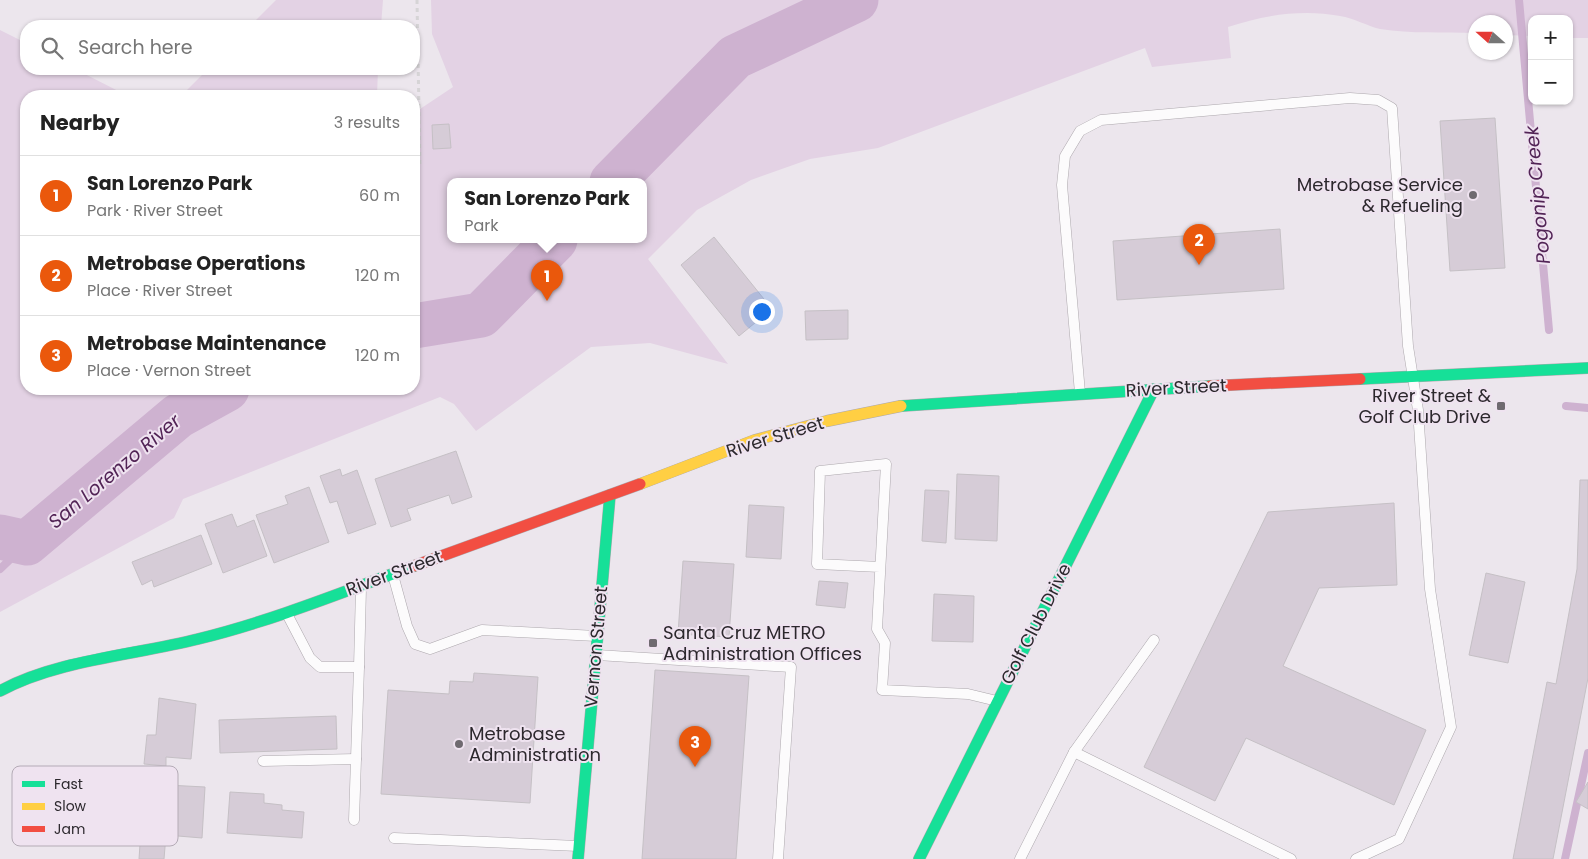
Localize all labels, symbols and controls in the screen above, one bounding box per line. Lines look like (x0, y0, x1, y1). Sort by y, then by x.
north arrow (1468, 15, 1513, 60)
map controls (1528, 15, 1573, 105)
button: + (1528, 15, 1573, 60)
search box (20, 20, 420, 75)
icon: search (38, 34, 66, 62)
text: Search here (78, 34, 192, 61)
button: − (1528, 60, 1573, 105)
text: Nearby (40, 108, 120, 137)
text: 3 results (334, 111, 400, 134)
water label: Pogonip Creek (1518, 124, 1557, 265)
text: San Lorenzo Park (87, 170, 252, 197)
place label: Metrobase Service & Refueling (1297, 172, 1463, 218)
popup (447, 178, 647, 243)
text: 1 (53, 184, 59, 207)
text: 60 m (359, 184, 400, 207)
text: San Lorenzo Park (464, 185, 630, 212)
marker: Metrobase Service & Refueling (1467, 189, 1479, 201)
text: Park · River Street (87, 199, 223, 222)
text: Park (464, 214, 499, 237)
pin: 2 (1183, 224, 1215, 265)
text: Metrobase Operations (87, 250, 306, 277)
pin: 1 (531, 260, 563, 301)
text: 2 (51, 264, 61, 287)
text: 120 m (355, 264, 400, 287)
text: Place · River Street (87, 279, 232, 302)
your location (749, 299, 775, 325)
text: Metrobase Maintenance (87, 330, 326, 357)
text: 3 (51, 344, 61, 367)
text: 120 m (355, 344, 400, 367)
text: Place · Vernon Street (87, 359, 251, 382)
street label: River Street (1125, 372, 1227, 403)
place label: River Street & Golf Club Drive (1358, 383, 1492, 429)
marker: River Street & Golf Club Drive (1495, 400, 1507, 412)
water label: San Lorenzo River (42, 407, 187, 535)
street label: River Street (723, 410, 827, 463)
street label: River Street (342, 544, 445, 602)
street label: Golf Club Drive (994, 559, 1077, 689)
street label: Vernon Street (578, 585, 613, 709)
place label: Santa Cruz METRO Administration Offices (663, 620, 862, 666)
marker: Santa Cruz METRO Administration Offices (647, 637, 659, 649)
place label: Metrobase Administration (469, 721, 601, 767)
pin: 3 (679, 726, 711, 767)
marker: Metrobase Administration (453, 738, 465, 750)
legend (12, 766, 178, 846)
text: Fast (54, 774, 83, 794)
text: Slow (54, 796, 87, 816)
text: Jam (54, 819, 85, 839)

